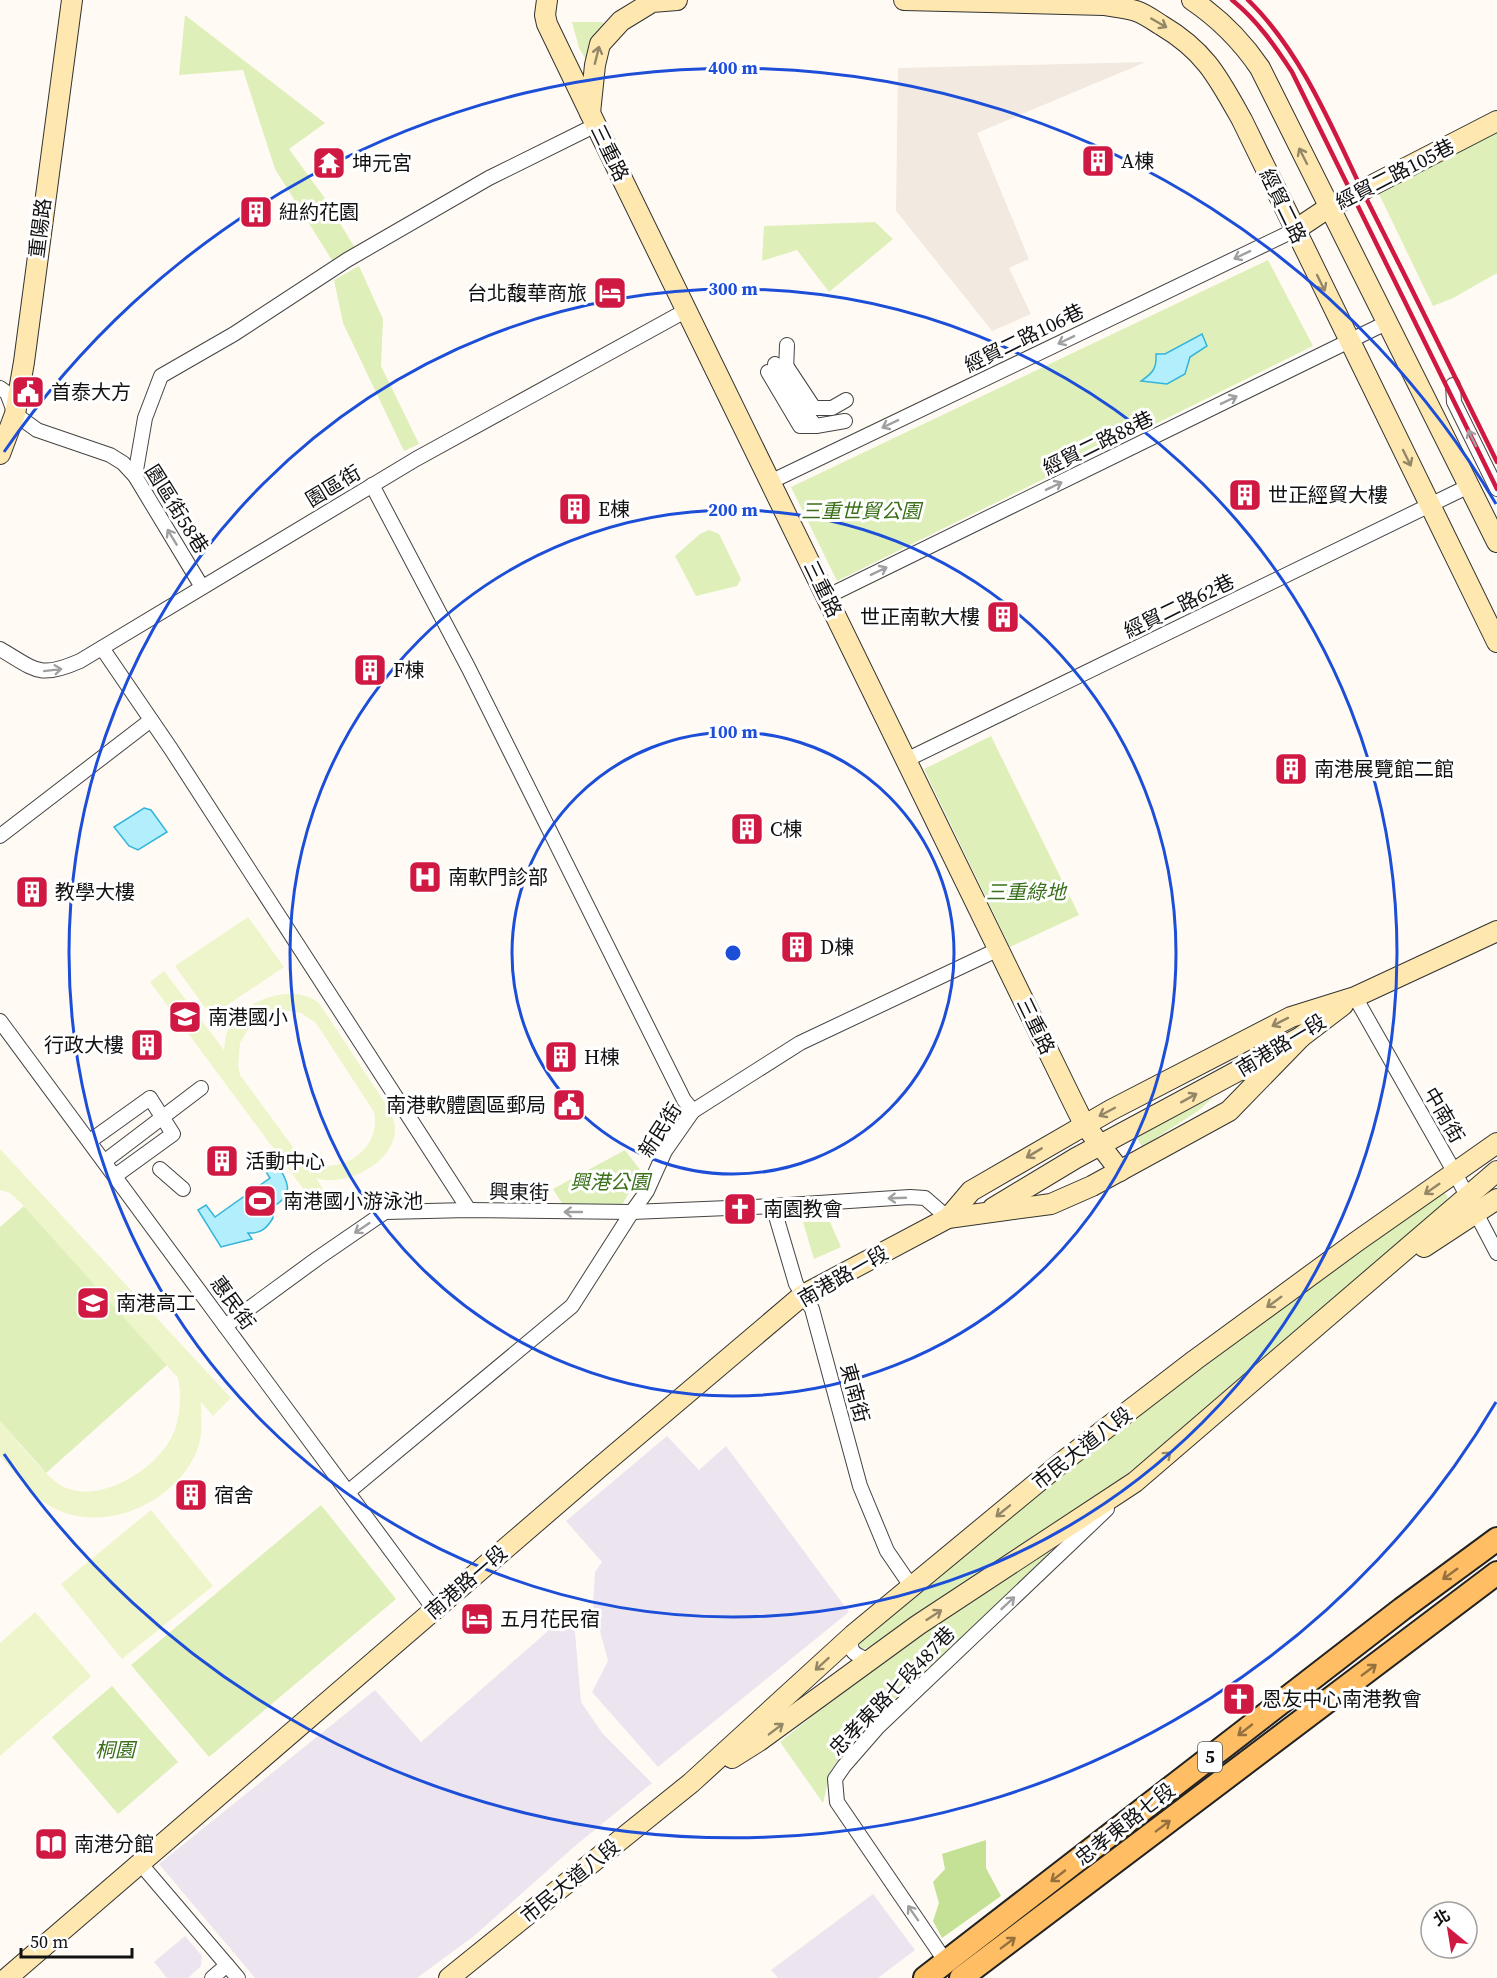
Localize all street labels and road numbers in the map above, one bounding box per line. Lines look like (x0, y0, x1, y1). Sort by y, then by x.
street label: 三重路 (584, 120, 636, 186)
street label: 經貿二路105巷 (1331, 132, 1459, 216)
street label: 經貿二路 (1253, 164, 1313, 248)
street label: 重陽路 (22, 197, 58, 259)
street label: 經貿二路106巷 (959, 297, 1089, 379)
street label: 經貿二路88巷 (1038, 404, 1158, 482)
street label: 園區街58巷 (139, 459, 215, 559)
street label: 園區街 (300, 459, 366, 513)
street label: 三重路 (797, 556, 849, 622)
street label: 經貿二路62巷 (1119, 567, 1239, 645)
street label: 三重路 (1010, 993, 1062, 1059)
street label: 南港路一段 (1231, 1007, 1331, 1083)
street label: 中南街 (1417, 1082, 1471, 1148)
street label: 新民街 (632, 1097, 688, 1163)
street label: 興東街 (489, 1177, 549, 1207)
street label: 南港路一段 (793, 1239, 893, 1313)
street label: 惠民街 (204, 1271, 262, 1335)
street label: 東南街 (834, 1360, 876, 1426)
street label: 市民大道八段 (1026, 1400, 1138, 1496)
street label: 南港路一段 (419, 1539, 513, 1625)
street label: 忠孝東路七段487巷 (823, 1620, 961, 1762)
road number: 5 (1198, 1742, 1222, 1772)
street label: 忠孝東路七段 (1069, 1776, 1181, 1872)
street label: 市民大道八段 (515, 1832, 625, 1930)

